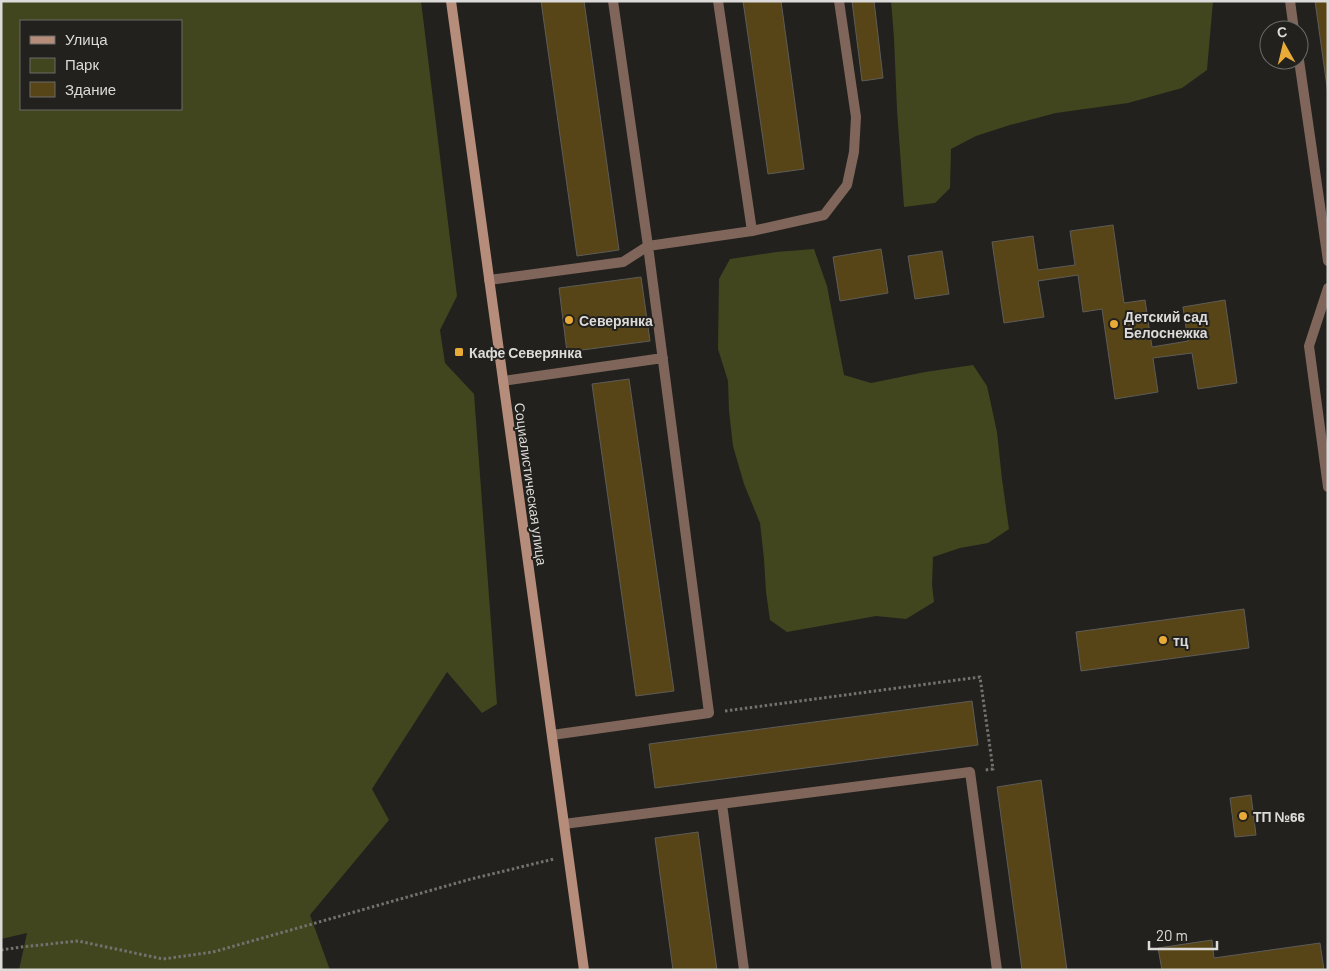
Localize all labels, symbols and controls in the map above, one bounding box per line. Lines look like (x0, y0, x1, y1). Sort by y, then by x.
legend (20, 20, 182, 110)
north arrow (1259, 20, 1309, 70)
text: С (1276, 23, 1288, 41)
text: Улица (65, 30, 108, 48)
text: Парк (65, 55, 99, 73)
text: Здание (65, 80, 116, 98)
place label: Детский сад Белоснежка (1124, 308, 1208, 341)
place label: Северянка (579, 312, 653, 329)
marker: Северянка (563, 314, 575, 326)
marker: Детский сад Белоснежка (1108, 318, 1120, 330)
place label: Кафе Северянка (469, 344, 582, 361)
marker: Кафе Северянка (453, 346, 465, 358)
street label: Социалистическая улица (511, 402, 551, 567)
place label: тц (1173, 632, 1189, 649)
marker: тц (1157, 634, 1169, 646)
place label: ТП №66 (1253, 808, 1306, 825)
marker: ТП №66 (1237, 810, 1249, 822)
scale bar (1149, 918, 1216, 950)
text: 20 m (1156, 926, 1188, 944)

